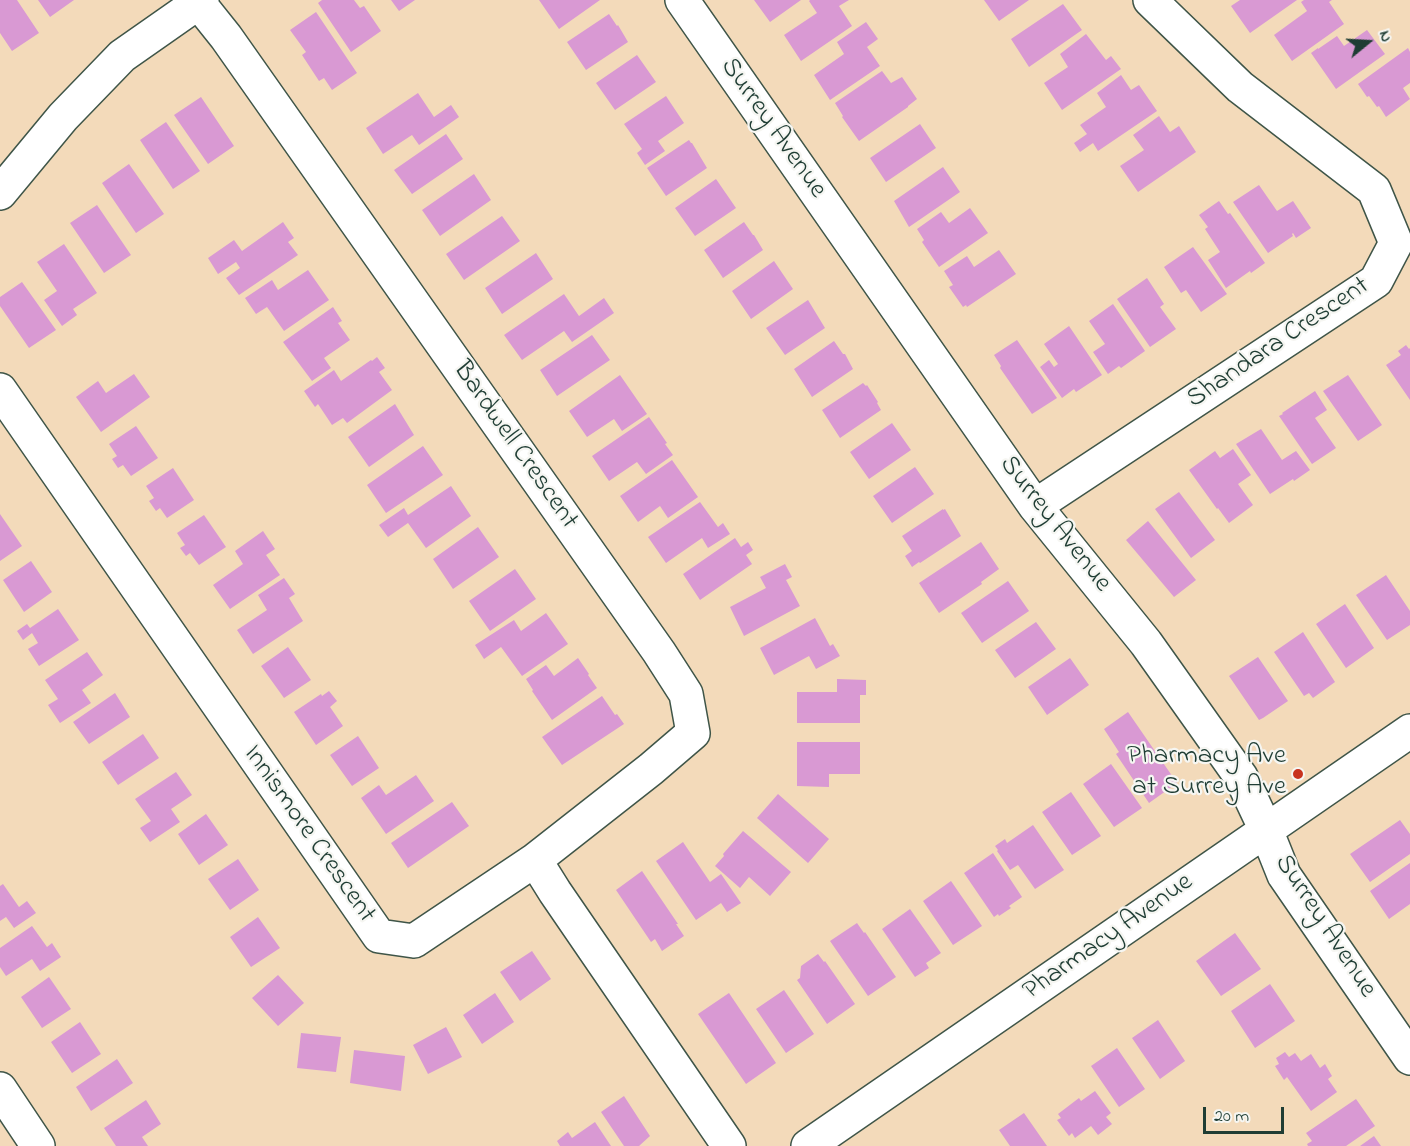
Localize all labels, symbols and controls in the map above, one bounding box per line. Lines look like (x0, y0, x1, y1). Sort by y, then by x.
north arrow (1338, 12, 1398, 72)
text: N (1372, 28, 1398, 45)
street label: Surrey Avenue (712, 53, 832, 205)
street label: Shandara Crescent (1182, 271, 1376, 417)
street label: Bardwell Crescent (444, 356, 584, 536)
street label: Surrey Avenue (991, 450, 1117, 600)
street label: Innismore Crescent (235, 740, 381, 930)
place label: Pharmacy Ave at Surrey Ave (1127, 742, 1286, 805)
marker: Pharmacy Ave at Surrey Ave (1291, 767, 1305, 781)
street label: Surrey Avenue (1266, 849, 1382, 1005)
street label: Pharmacy Avenue (1018, 867, 1200, 1009)
scale bar (1206, 1095, 1287, 1133)
text: 20 m (1214, 1104, 1249, 1130)

